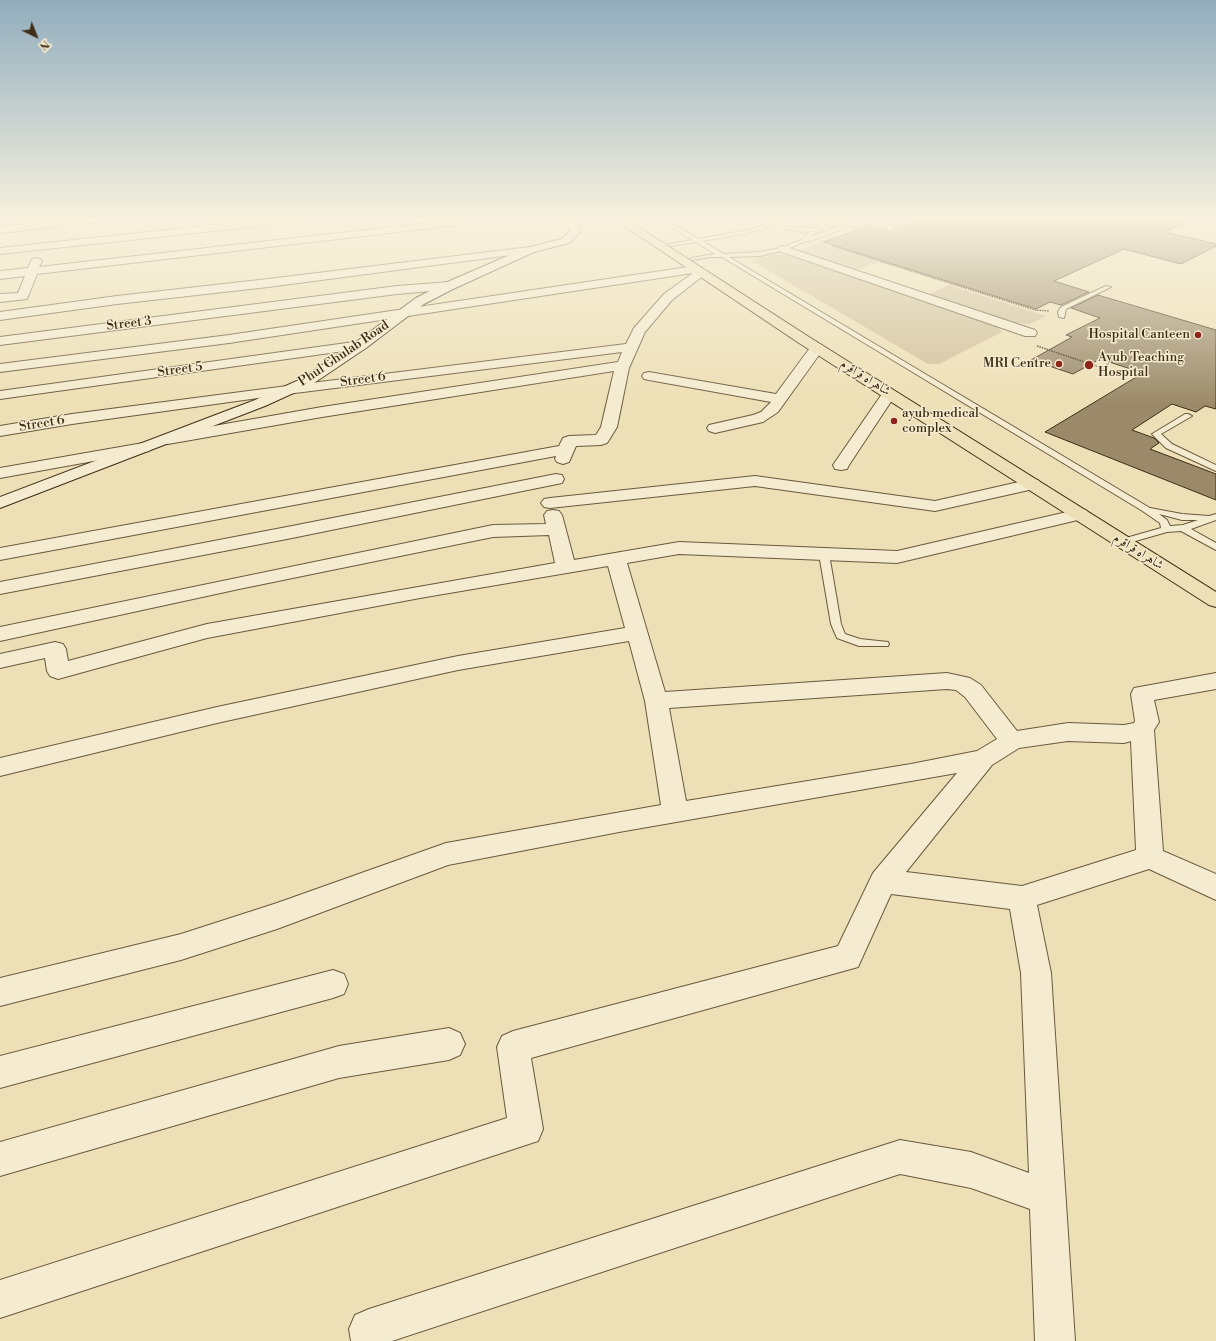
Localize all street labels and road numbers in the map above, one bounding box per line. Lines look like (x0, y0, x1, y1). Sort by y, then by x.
street label: Street 3 (106, 314, 152, 334)
street label: Phul Ghulab Road (296, 318, 392, 390)
street label: شاہراہ قراقرم (837, 356, 893, 400)
street label: Street 5 (157, 359, 203, 381)
street label: Street 6 (339, 369, 387, 391)
street label: Street 6 (18, 413, 66, 435)
street label: شاہراہ قراقرم (1110, 530, 1166, 574)

